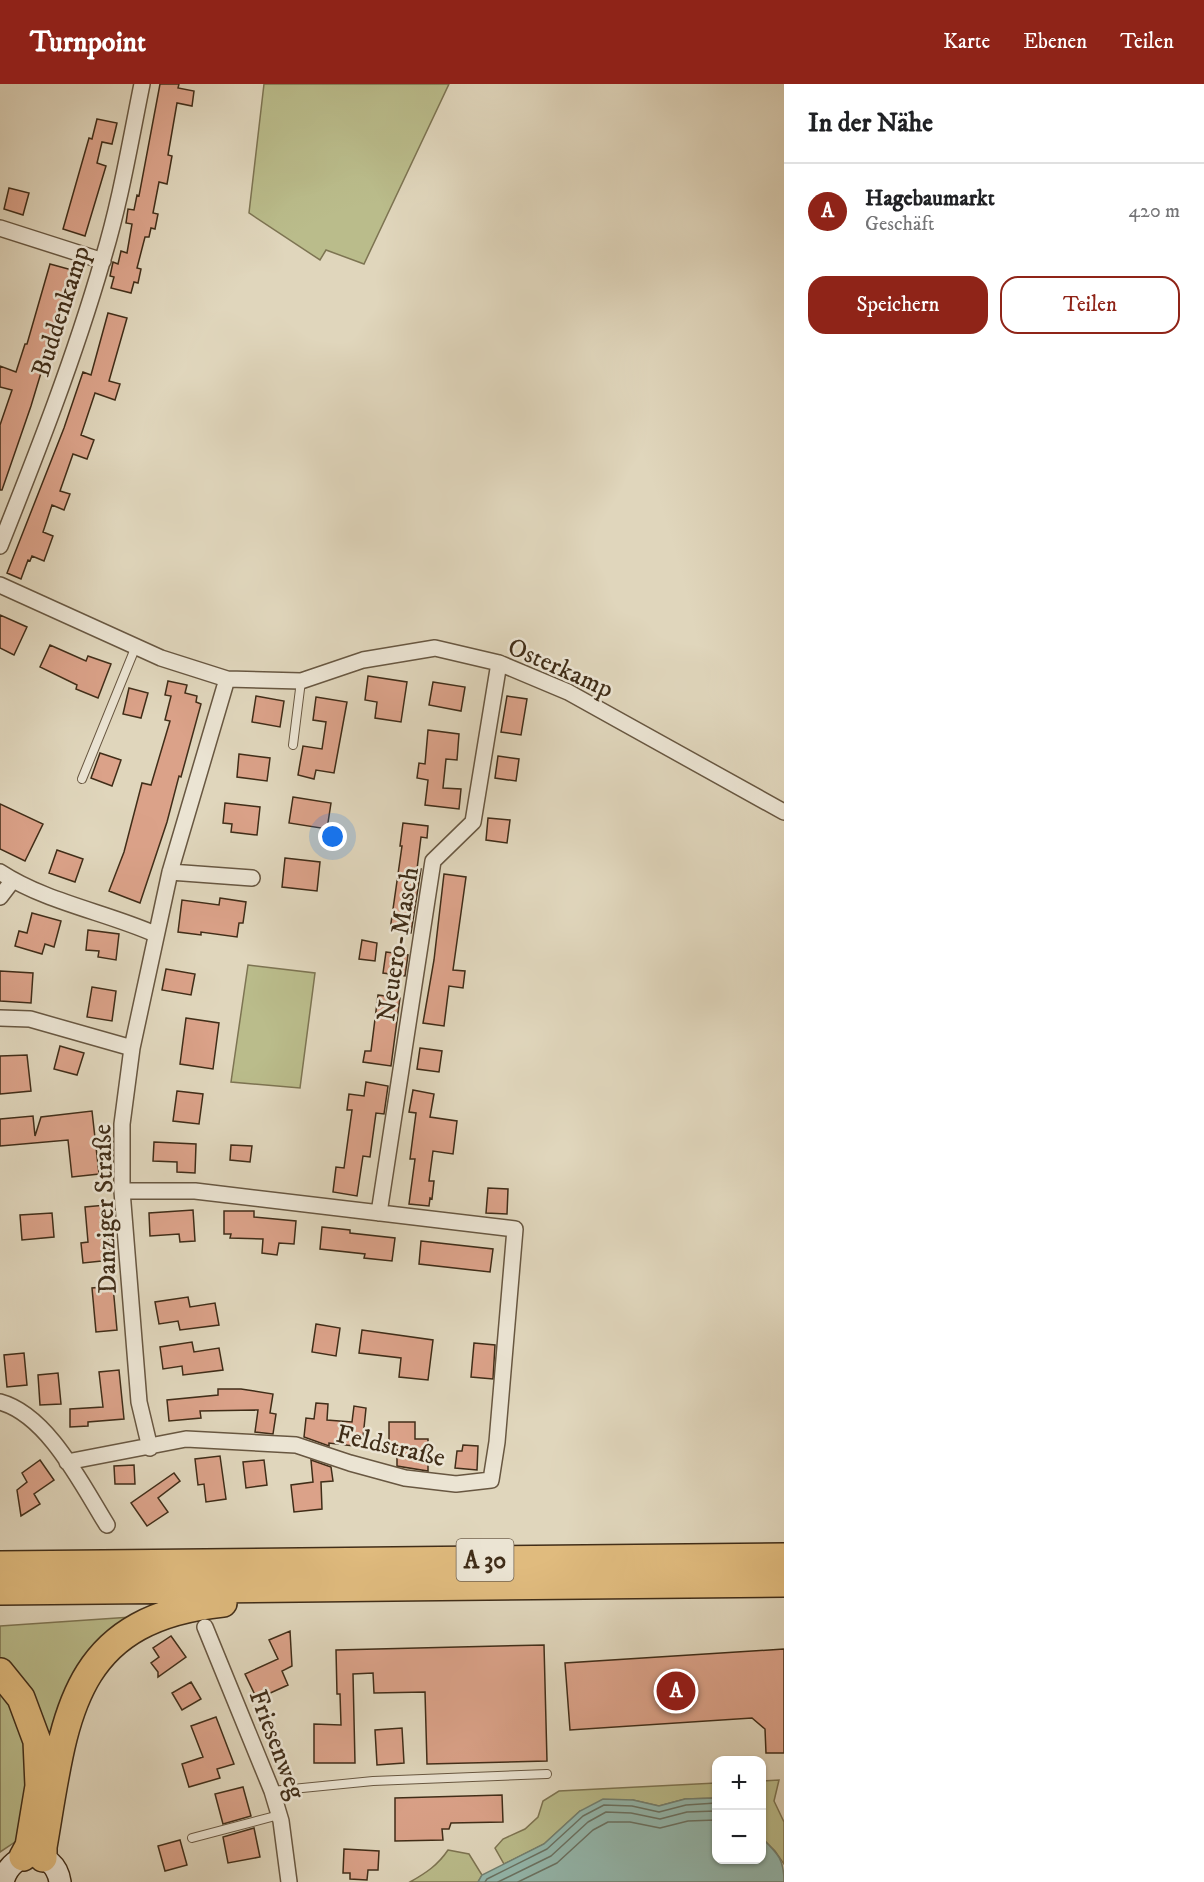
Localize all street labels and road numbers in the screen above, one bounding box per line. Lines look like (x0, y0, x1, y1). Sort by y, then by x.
street label: Buddenkamp (25, 242, 98, 381)
street label: Osterkamp (502, 630, 618, 706)
street label: Neuero-Masch (370, 864, 427, 1024)
street label: Danziger Straße (86, 1124, 125, 1294)
street label: Feldstraße (333, 1418, 448, 1475)
road number: A 30 (456, 1539, 514, 1581)
street label: Friesenweg (241, 1685, 313, 1804)

